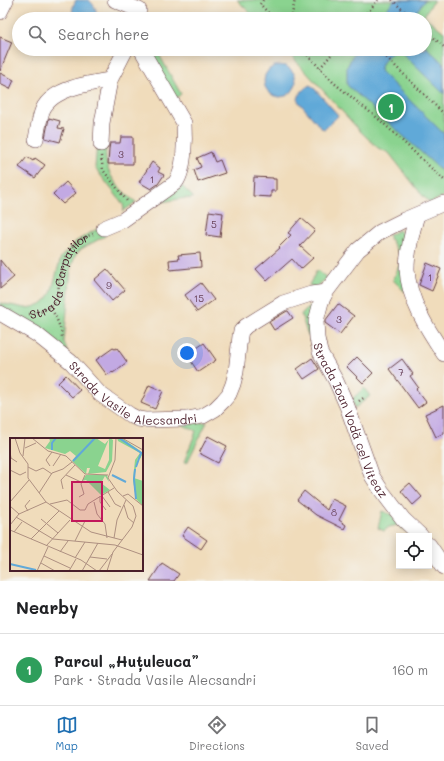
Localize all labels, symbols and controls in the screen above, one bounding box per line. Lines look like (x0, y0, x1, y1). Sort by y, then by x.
search box (12, 12, 432, 56)
icon: search (26, 23, 48, 45)
text: Search here (58, 24, 149, 44)
pin: 1 (378, 92, 404, 122)
house number: 3 (118, 147, 124, 161)
house number: 1 (150, 172, 154, 186)
house number: 5 (211, 217, 217, 231)
street label: Strada Carpaților (28, 229, 91, 322)
house number: 1 (428, 270, 432, 284)
house number: 9 (106, 278, 112, 292)
house number: 15 (194, 291, 204, 305)
house number: 3 (336, 312, 342, 326)
street label: Strada Ioan Vodă cel Viteaz (310, 341, 392, 501)
your location (177, 343, 197, 363)
street label: Strada Vasile Alecsandri (66, 357, 198, 428)
house number: 7 (398, 365, 404, 379)
inset map (10, 438, 143, 571)
house number: 8 (331, 505, 337, 519)
map controls (396, 533, 432, 569)
button: locate (396, 533, 432, 569)
text: Nearby (16, 596, 78, 618)
text: Parcul „Huțuleuca” (54, 651, 199, 671)
text: 1 (26, 661, 32, 678)
text: 160 m (392, 661, 428, 678)
text: Park · Strada Vasile Alecsandri (54, 671, 256, 688)
tab: Map (56, 714, 78, 753)
tab: Directions (189, 714, 245, 753)
tab: Saved (356, 714, 388, 753)

